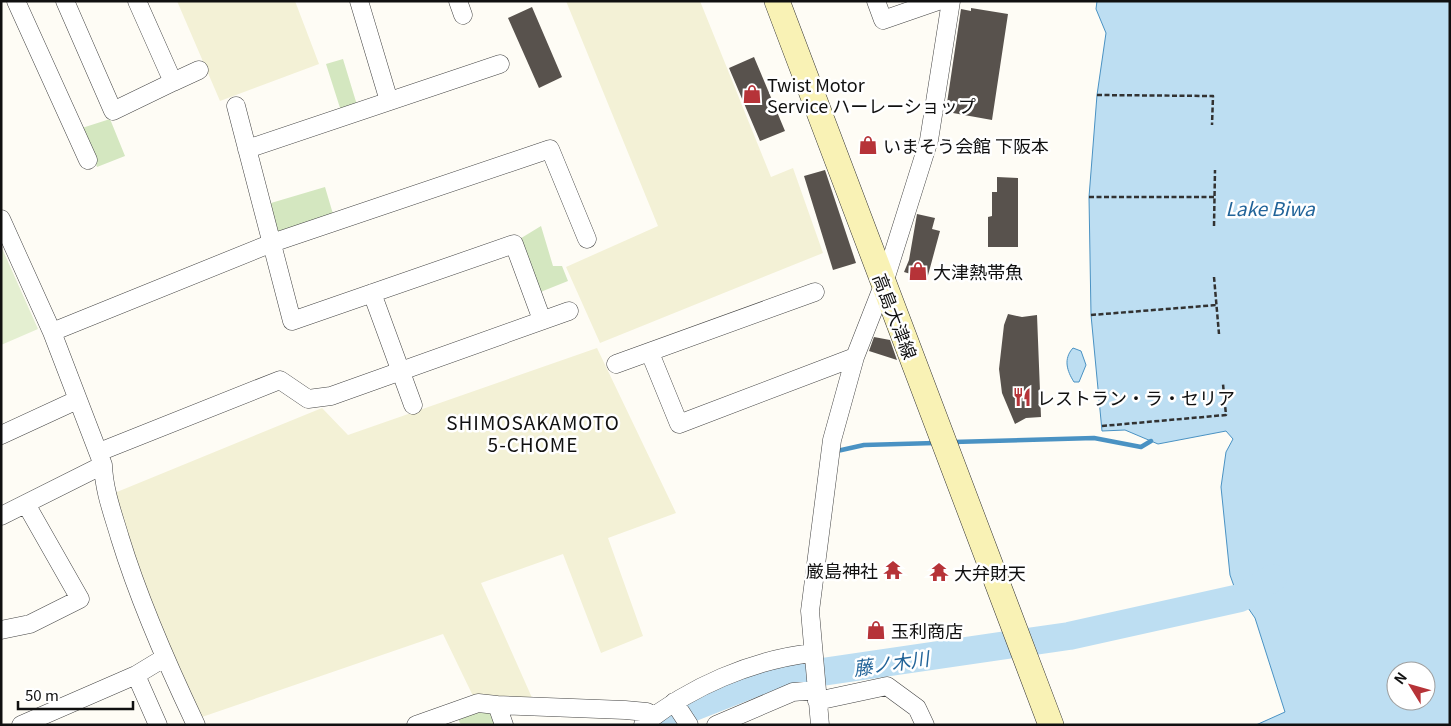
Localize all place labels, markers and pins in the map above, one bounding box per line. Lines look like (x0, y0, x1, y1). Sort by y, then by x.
place label: Twist Motor Service ハーレーショップ (767, 71, 976, 118)
shop icon: Twist Motor Service ハーレーショップ (741, 83, 763, 105)
place label: いまそう会館 下阪本 (883, 132, 1049, 158)
shop icon: いまそう会館 下阪本 (857, 134, 879, 156)
place label: 大津熱帯魚 (933, 258, 1023, 284)
shop icon: 大津熱帯魚 (907, 260, 929, 282)
place label: レストラン・ラ・セリア (1037, 384, 1235, 410)
restaurant icon: レストラン・ラ・セリア (1011, 386, 1033, 408)
place label: 厳島神社 (806, 557, 878, 583)
temple icon: 厳島神社 (882, 559, 904, 581)
place label: 大弁財天 (954, 559, 1026, 585)
temple icon: 大弁財天 (928, 561, 950, 583)
place label: 玉利商店 (891, 617, 963, 643)
shop icon: 玉利商店 (865, 619, 887, 641)

